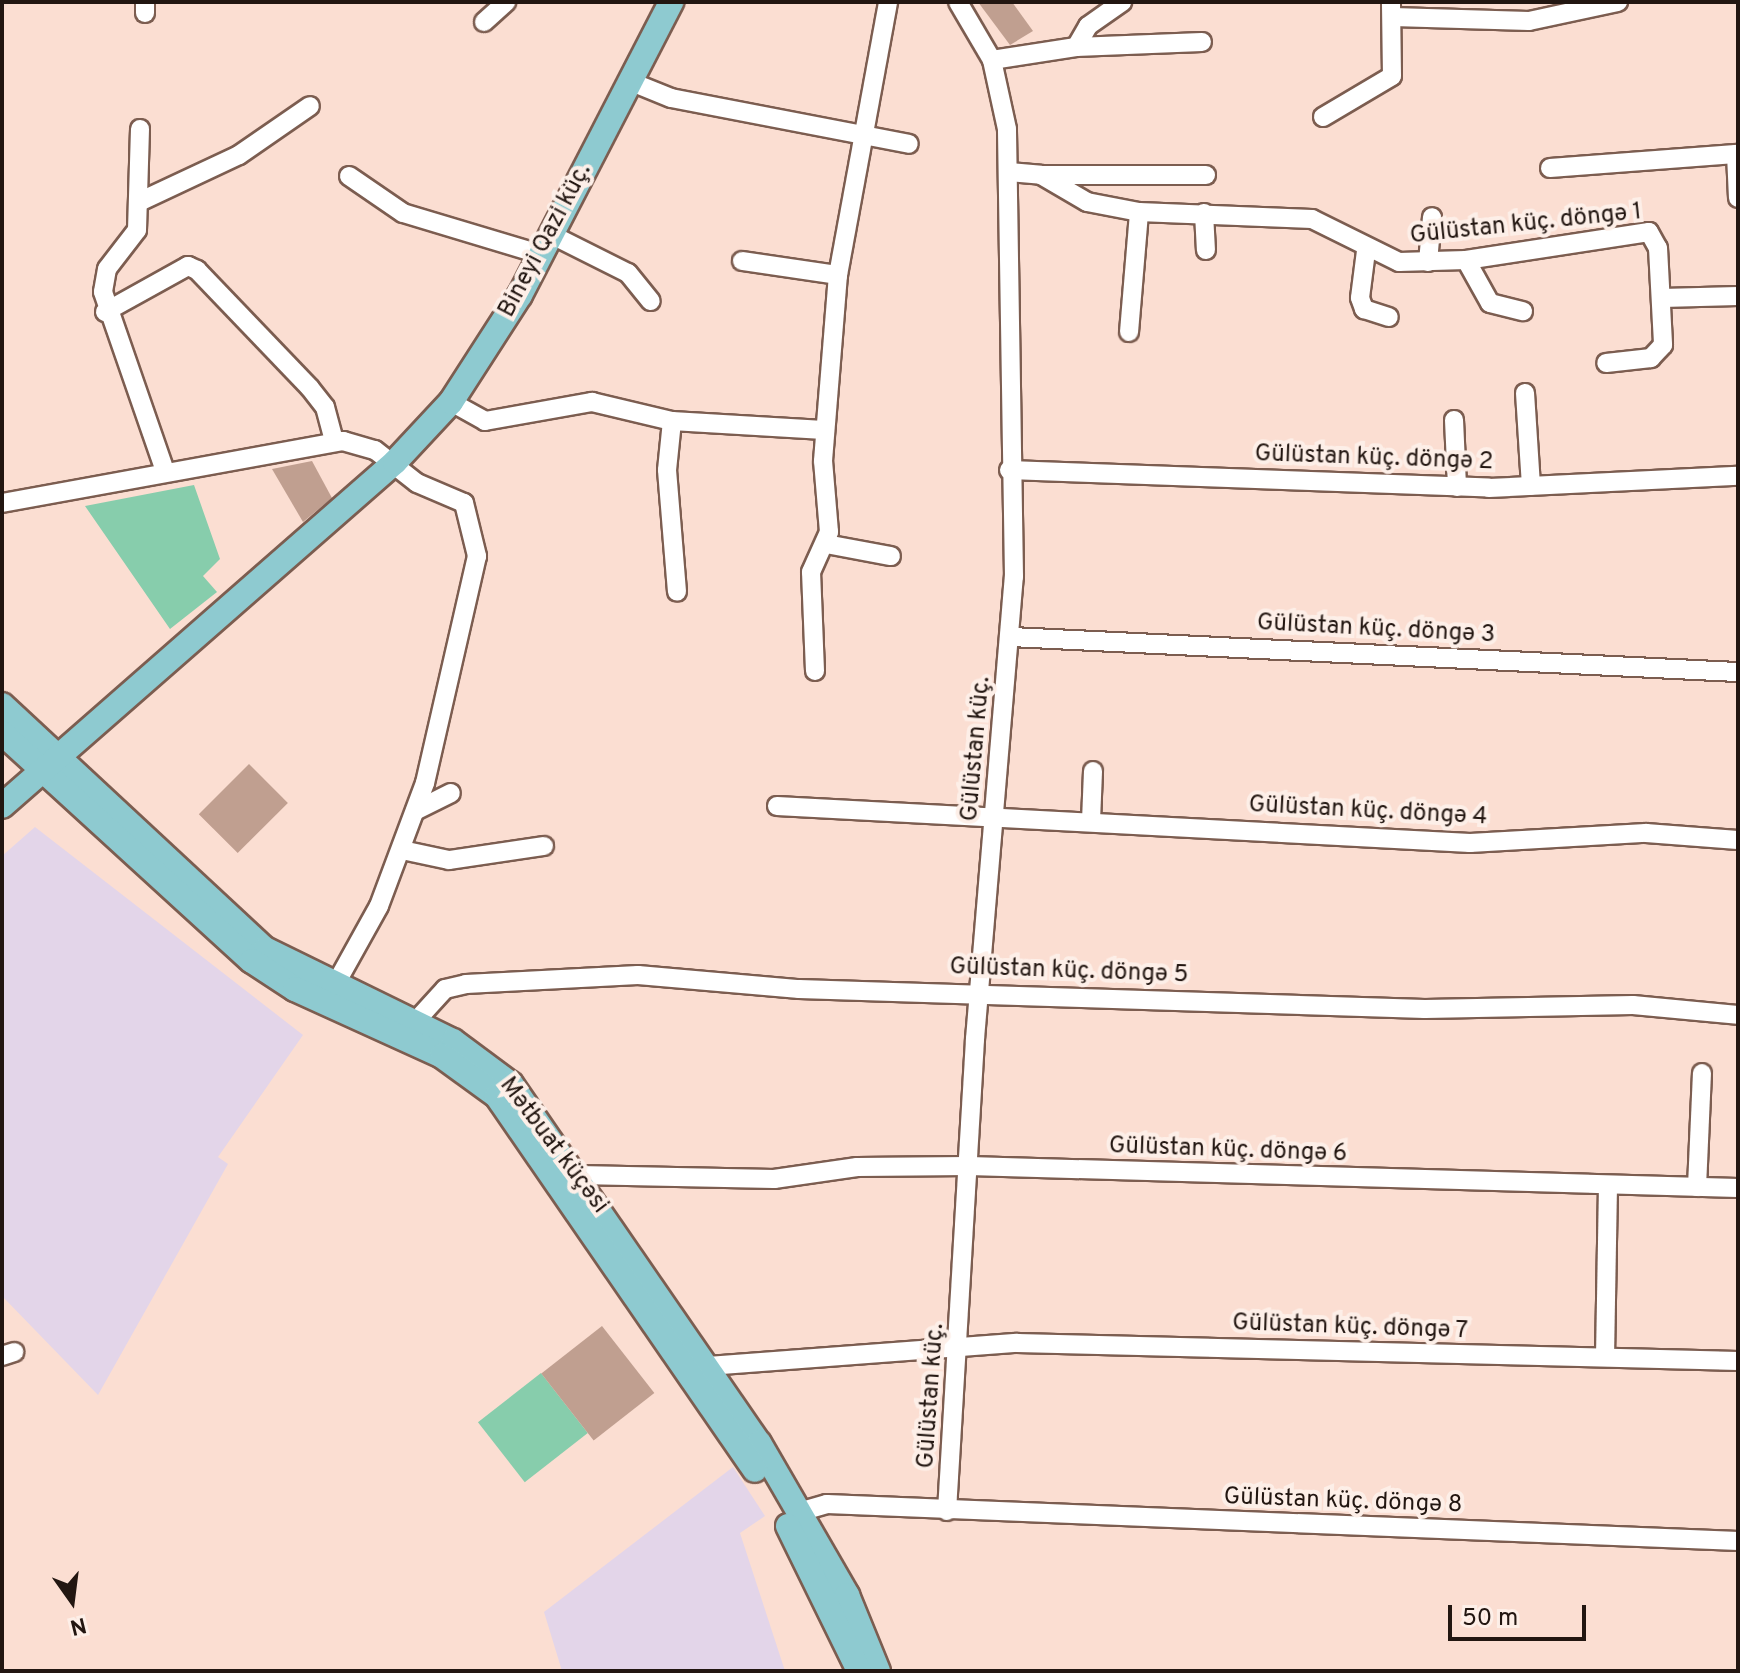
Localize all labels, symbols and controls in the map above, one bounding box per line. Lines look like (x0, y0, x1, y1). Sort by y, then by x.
street label: Bineyi Qazi küç. (493, 159, 599, 323)
street label: Gülüstan küç. döngə 1 (1409, 198, 1643, 252)
street label: Gülüstan küç. döngə 2 (1254, 440, 1494, 478)
street label: Gülüstan küç. döngə 3 (1256, 609, 1496, 651)
street label: Gülüstan küç. (956, 675, 998, 823)
street label: Gülüstan küç. döngə 4 (1248, 791, 1488, 833)
street label: Gülüstan küç. döngə 5 (949, 953, 1189, 991)
street label: Mətbuat küçəsi (492, 1072, 614, 1220)
street label: Gülüstan küç. döngə 6 (1108, 1132, 1348, 1170)
street label: Gülüstan küç. döngə 7 (1231, 1309, 1469, 1347)
street label: Gülüstan küç. (913, 1322, 951, 1470)
street label: Gülüstan küç. döngə 8 (1223, 1483, 1463, 1521)
north arrow (32, 1561, 112, 1641)
scale bar (1452, 1589, 1590, 1639)
text: 50 m (1462, 1604, 1518, 1634)
text: N (67, 1610, 89, 1640)

